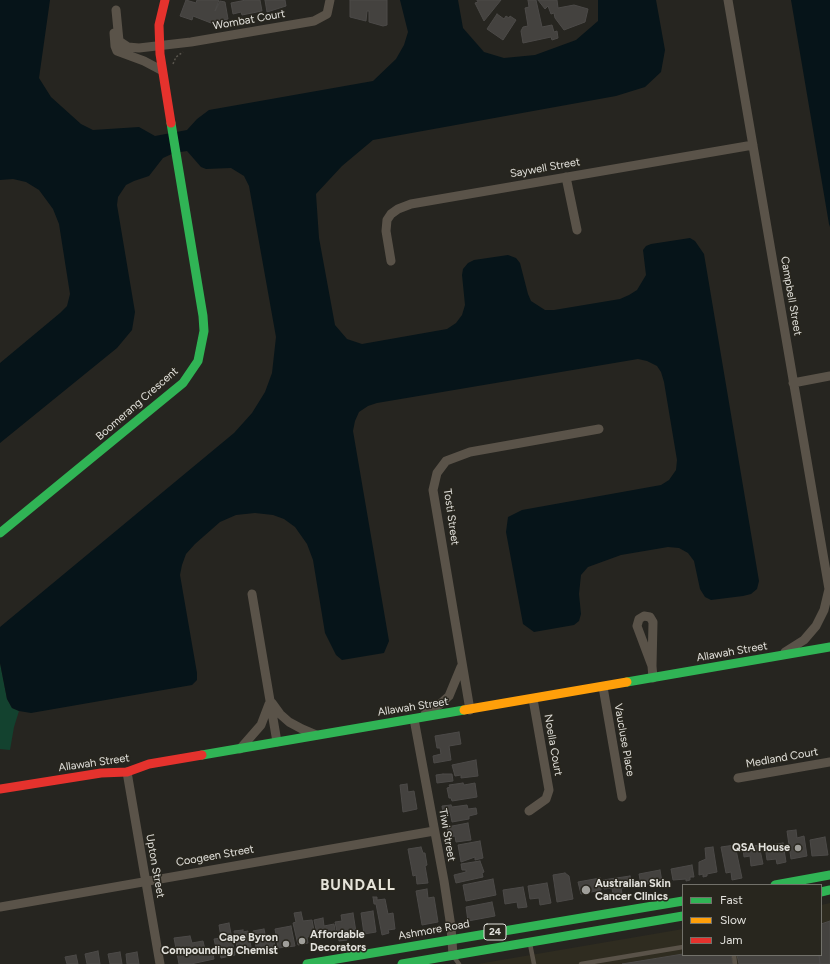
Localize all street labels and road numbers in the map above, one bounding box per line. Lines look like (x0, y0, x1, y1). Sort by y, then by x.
street label: Wombat Court (212, 7, 286, 33)
street label: Saywell Street (509, 155, 581, 181)
street label: Campbell Street (778, 255, 804, 337)
street label: Boomerang Crescent (93, 365, 181, 443)
street label: Tosti Street (440, 488, 462, 546)
street label: Allawah Street (696, 639, 768, 665)
street label: Allawah Street (377, 695, 449, 719)
street label: Vaucluse Place (611, 703, 637, 777)
street label: Noella Court (541, 713, 565, 777)
street label: Medland Court (745, 745, 819, 771)
street label: Allawah Street (58, 751, 130, 775)
street label: Tiwi Street (436, 808, 458, 862)
street label: Upton Street (143, 833, 167, 899)
street label: Coogeen Street (175, 843, 255, 869)
street label: Ashmore Road (397, 917, 471, 943)
road number: 24 (484, 924, 506, 940)

